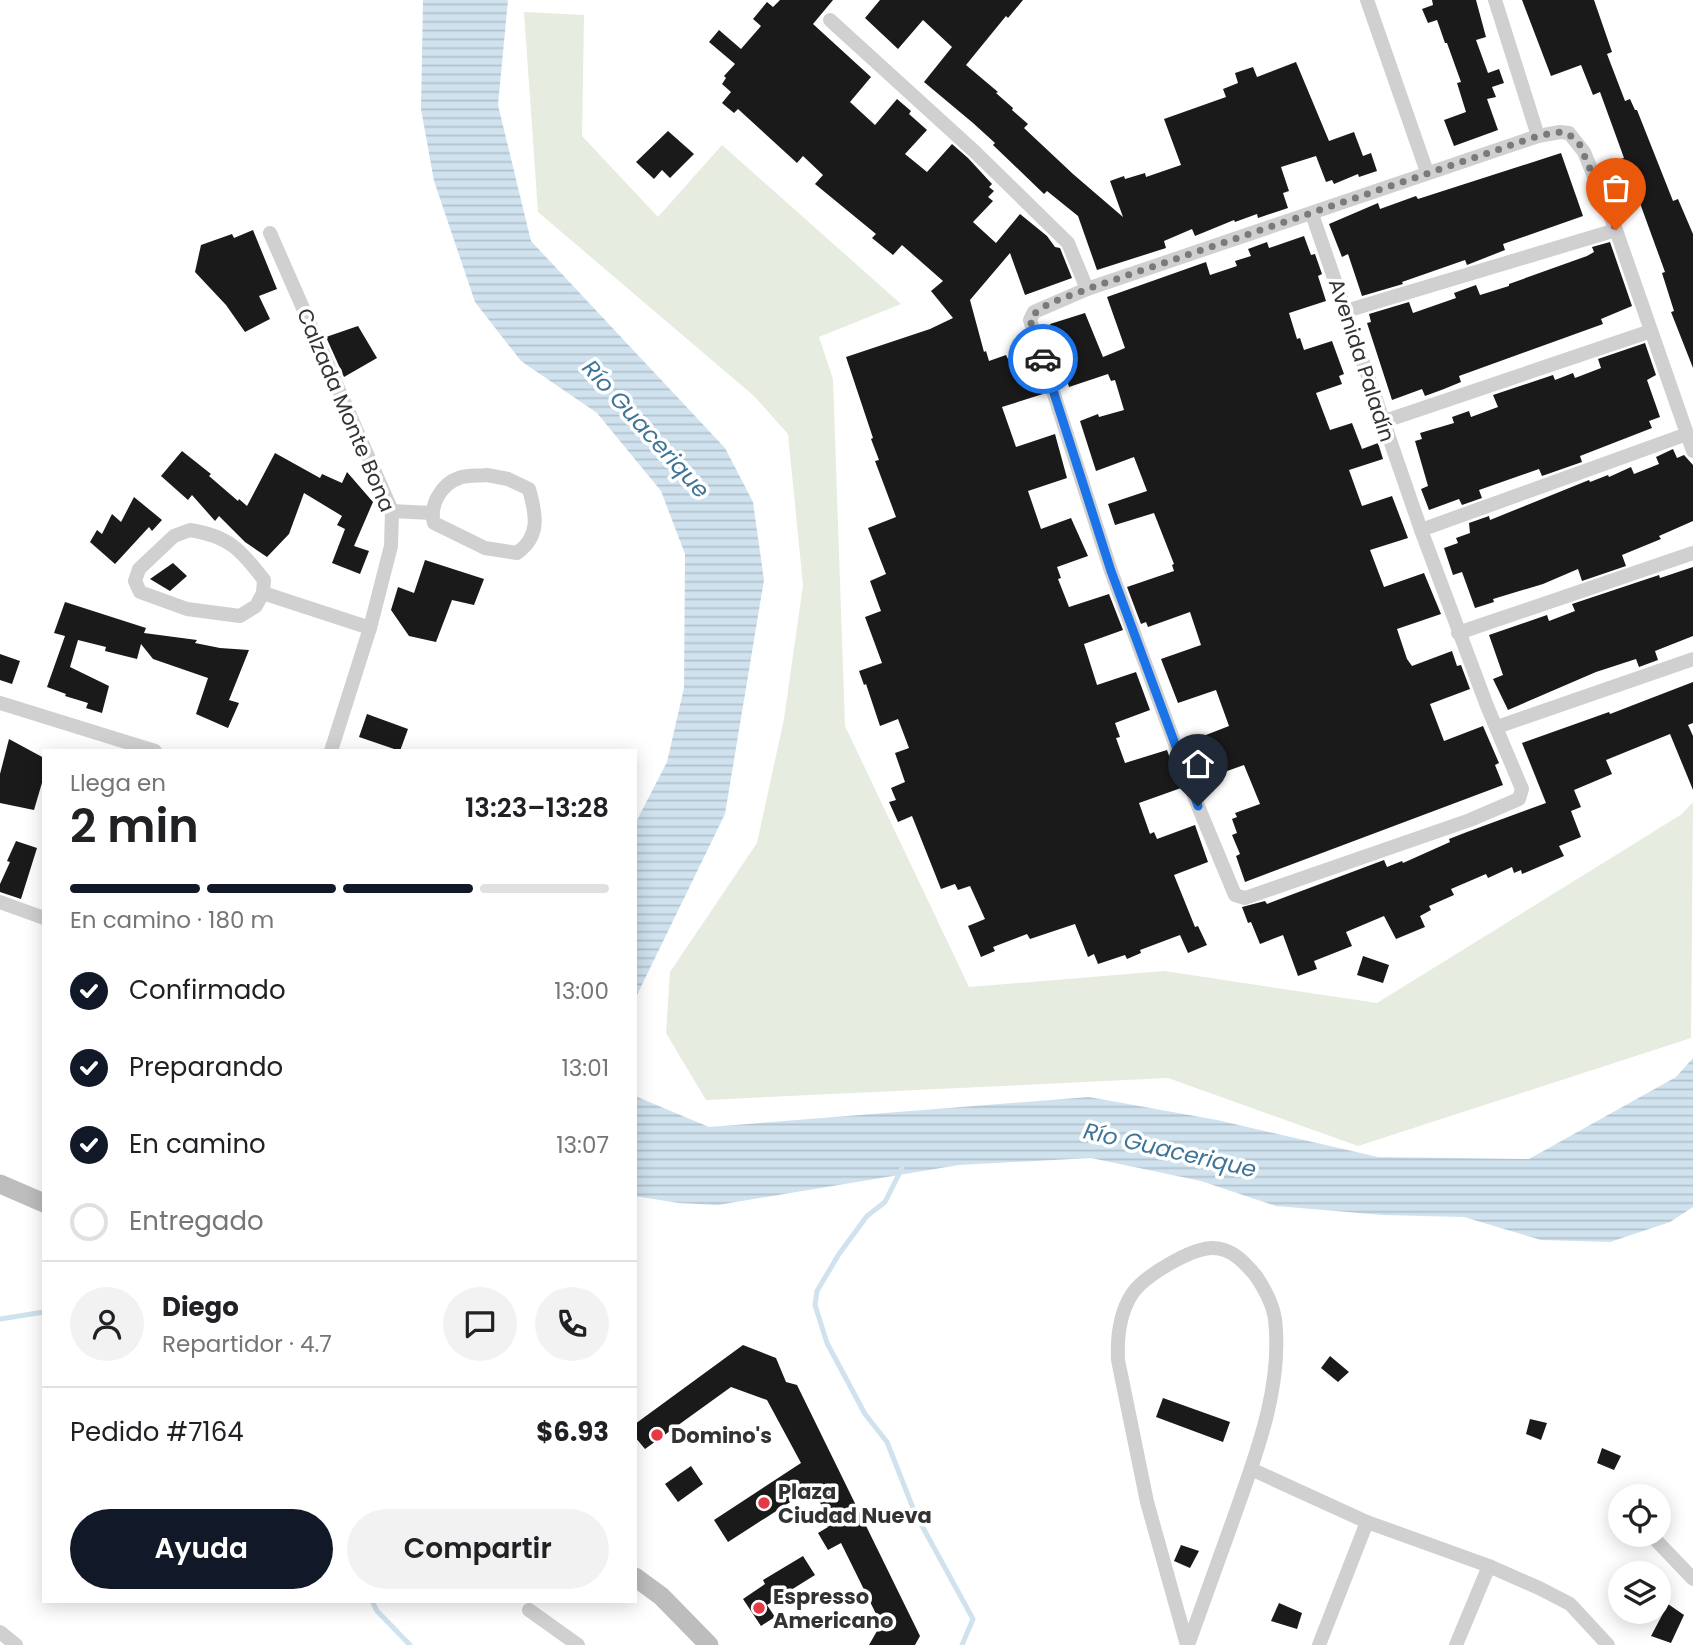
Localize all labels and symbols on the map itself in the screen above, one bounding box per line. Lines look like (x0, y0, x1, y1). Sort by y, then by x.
pin (1586, 158, 1646, 230)
street label: Avenida Paladín (1322, 275, 1402, 445)
street label: Calzada Monte Bona (290, 304, 402, 516)
courier (1008, 324, 1078, 394)
water label: Río Guacerique (575, 353, 717, 505)
pin (1168, 734, 1228, 806)
water label: Río Guacerique (1080, 1115, 1260, 1185)
place label: Domino's (671, 1421, 772, 1450)
marker: Domino's (649, 1427, 665, 1443)
place label: Plaza Ciudad Nueva (778, 1477, 932, 1530)
marker: Plaza Ciudad Nueva (756, 1495, 772, 1511)
place label: Espresso Americano (773, 1582, 893, 1635)
marker: Espresso Americano (751, 1600, 767, 1616)

